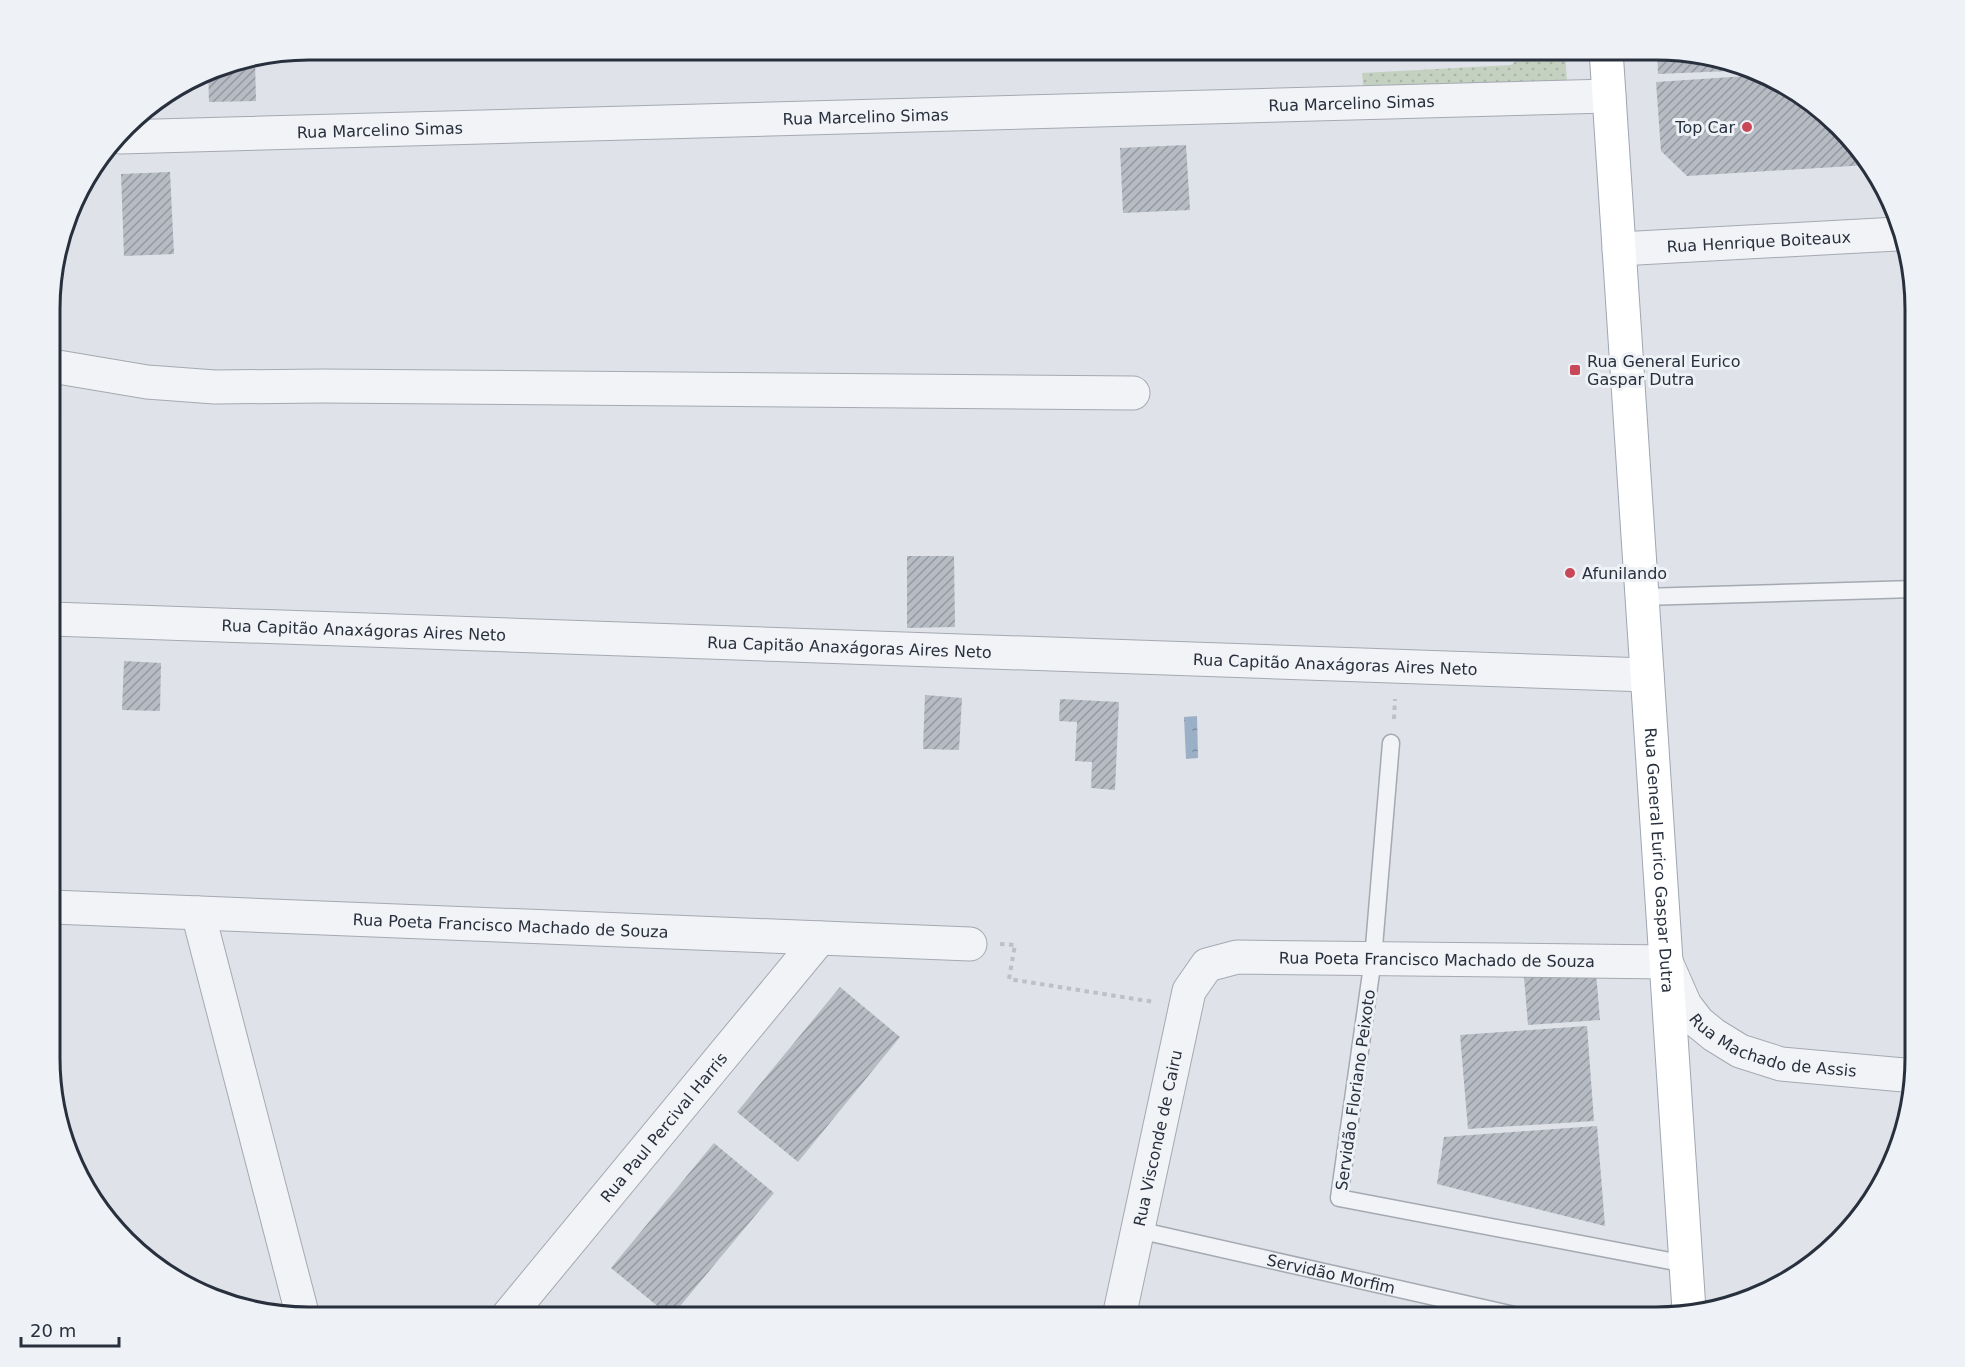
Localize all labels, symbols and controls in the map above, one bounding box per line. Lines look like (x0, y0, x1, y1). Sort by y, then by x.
street label: Rua Marcelino Simas (1268, 92, 1435, 115)
street label: Rua Marcelino Simas (782, 105, 949, 129)
place label: Top Car (1674, 118, 1735, 137)
street label: Rua Marcelino Simas (297, 119, 463, 142)
marker: Top Car (1740, 120, 1754, 134)
street label: Rua Henrique Boiteaux (1666, 227, 1851, 256)
place label: Rua General Eurico Gaspar Dutra (1587, 352, 1740, 389)
marker: Rua General Eurico Gaspar Dutra (1568, 363, 1582, 377)
place label: Afunilando (1582, 564, 1667, 583)
marker: Afunilando (1563, 566, 1577, 580)
street label: Rua Capitão Anaxágoras Aires Neto (221, 616, 506, 645)
street label: Rua Capitão Anaxágoras Aires Neto (707, 633, 992, 662)
street label: Rua Capitão Anaxágoras Aires Neto (1193, 650, 1478, 679)
street label: Rua General Eurico Gaspar Dutra (1641, 727, 1677, 994)
street label: Rua Poeta Francisco Machado de Souza (352, 910, 669, 942)
street label: Rua Poeta Francisco Machado de Souza (1279, 948, 1595, 971)
street label: Servidão Floriano Peixoto (1332, 988, 1379, 1192)
street label: Rua Machado de Assis (1685, 1010, 1857, 1081)
street label: Rua Visconde de Cairu (1130, 1048, 1186, 1228)
street label: Rua Paul Percival Harris (597, 1049, 731, 1206)
street label: Servidão Morfim (1265, 1250, 1397, 1298)
scale bar (21, 1310, 118, 1348)
text: 20 m (30, 1320, 76, 1341)

